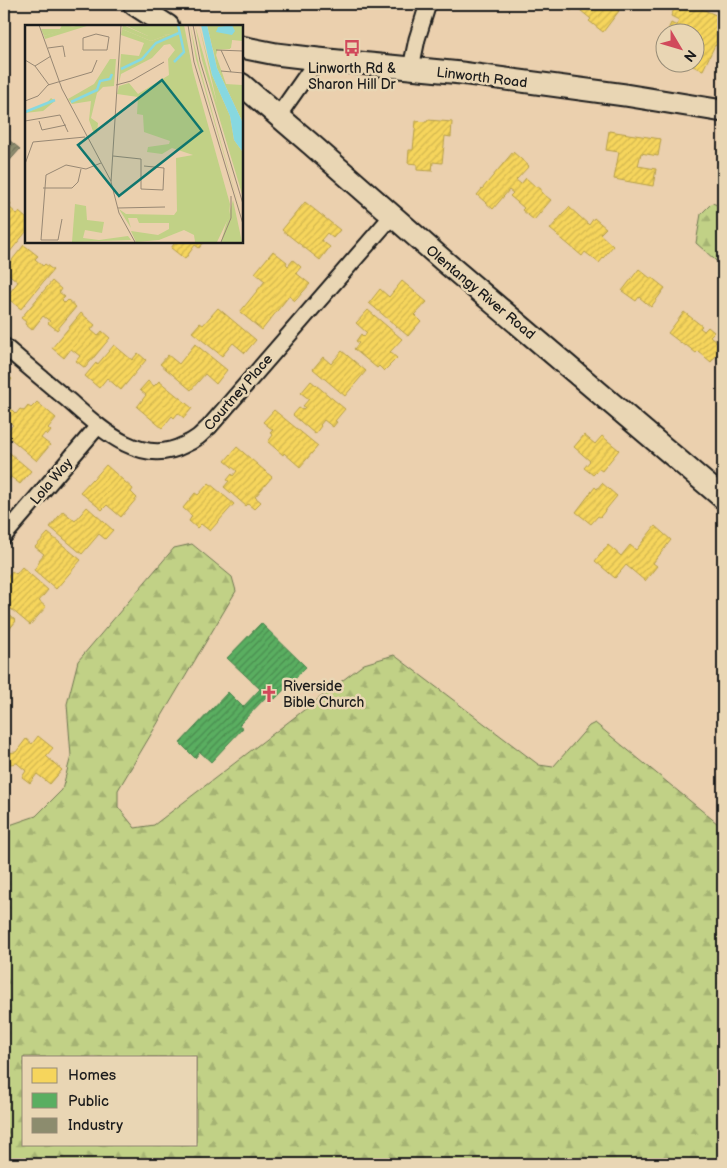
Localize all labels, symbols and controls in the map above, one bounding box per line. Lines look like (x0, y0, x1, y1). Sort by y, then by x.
north arrow (654, 22, 704, 72)
inset map (25, 25, 242, 242)
bus stop icon: Linworth Rd & Sharon Hill Dr (342, 38, 362, 58)
text: N (680, 46, 700, 65)
place label: Linworth Rd & Sharon Hill Dr (308, 60, 397, 93)
street label: Linworth Road (436, 63, 528, 91)
street label: Olentangy River Road (423, 242, 539, 343)
street label: Courtney Place (201, 351, 276, 434)
street label: Lola Way (27, 454, 77, 508)
place label: Riverside Bible Church (283, 678, 364, 711)
church icon: Riverside Bible Church (259, 684, 279, 704)
legend (22, 1056, 198, 1146)
text: Homes (68, 1066, 117, 1085)
text: Public (68, 1092, 109, 1111)
text: Industry (68, 1116, 123, 1135)

